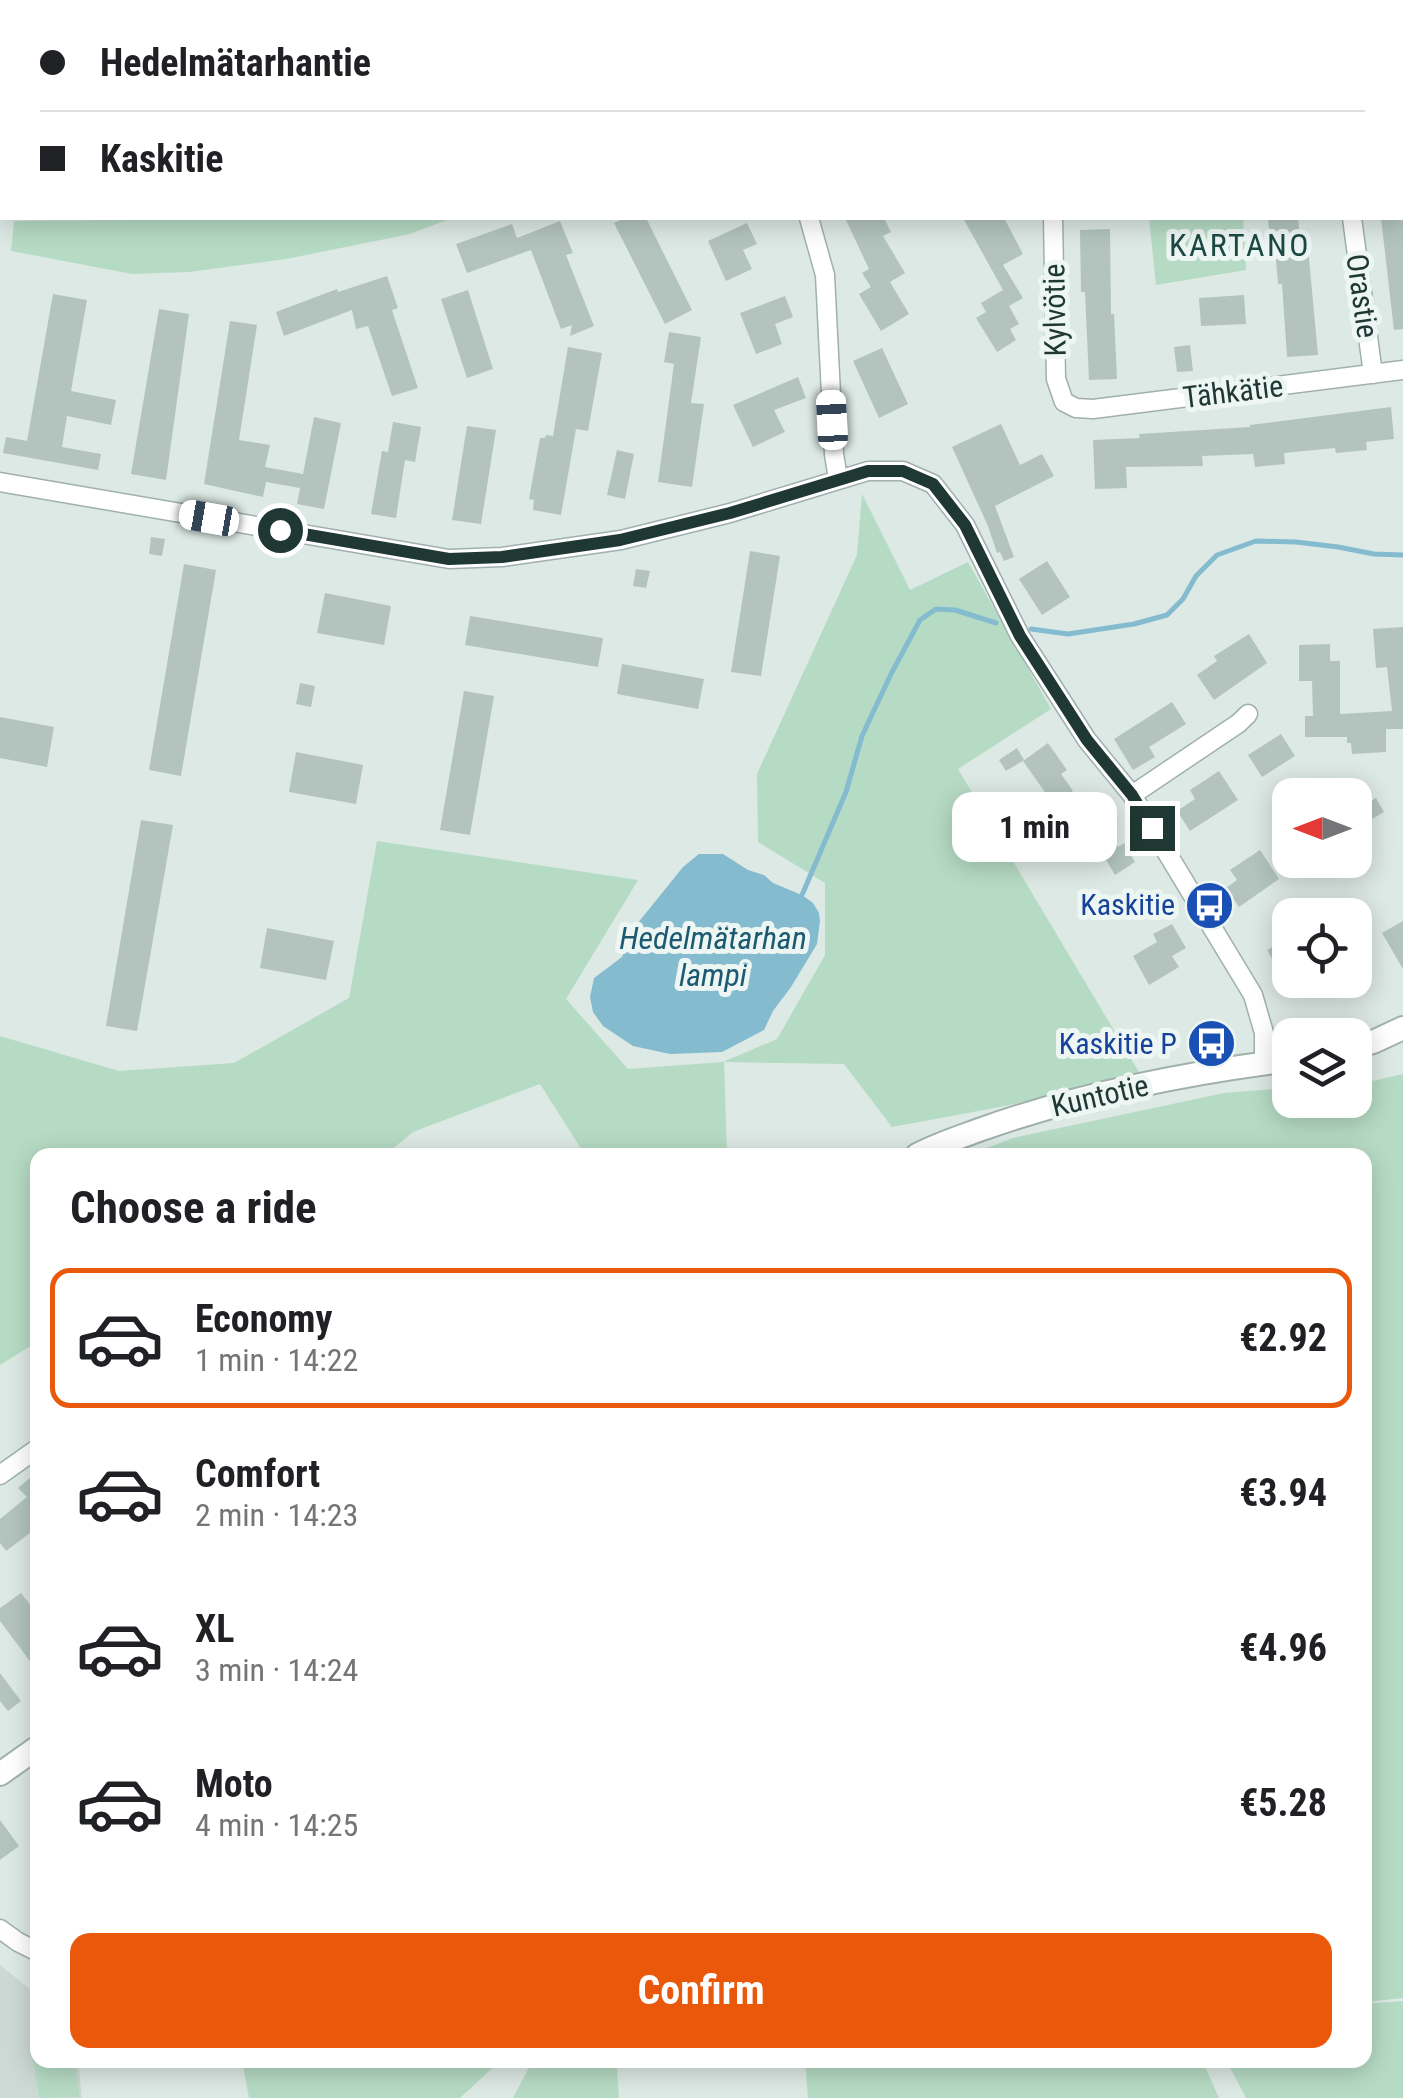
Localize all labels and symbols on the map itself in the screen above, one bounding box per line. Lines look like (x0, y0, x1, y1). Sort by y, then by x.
district label: KARTANO (1169, 226, 1311, 264)
street label: Orastie (1339, 252, 1386, 340)
street label: Kylvötie (1036, 263, 1073, 357)
street label: Tähkätie (1181, 368, 1285, 415)
car (815, 389, 849, 451)
car (177, 498, 241, 538)
route start (258, 508, 303, 553)
north arrow (1272, 778, 1372, 878)
callout: 1 min (952, 793, 1117, 863)
route end (1130, 806, 1175, 851)
bus stop icon: Kaskitie (1184, 879, 1236, 931)
place label: Kaskitie (1080, 887, 1175, 922)
water label: Hedelmätarhan lampi (619, 919, 807, 994)
bus stop icon: Kaskitie P (1186, 1018, 1238, 1070)
place label: Kaskitie P (1059, 1026, 1177, 1061)
street label: Kuntotie (1048, 1067, 1152, 1124)

